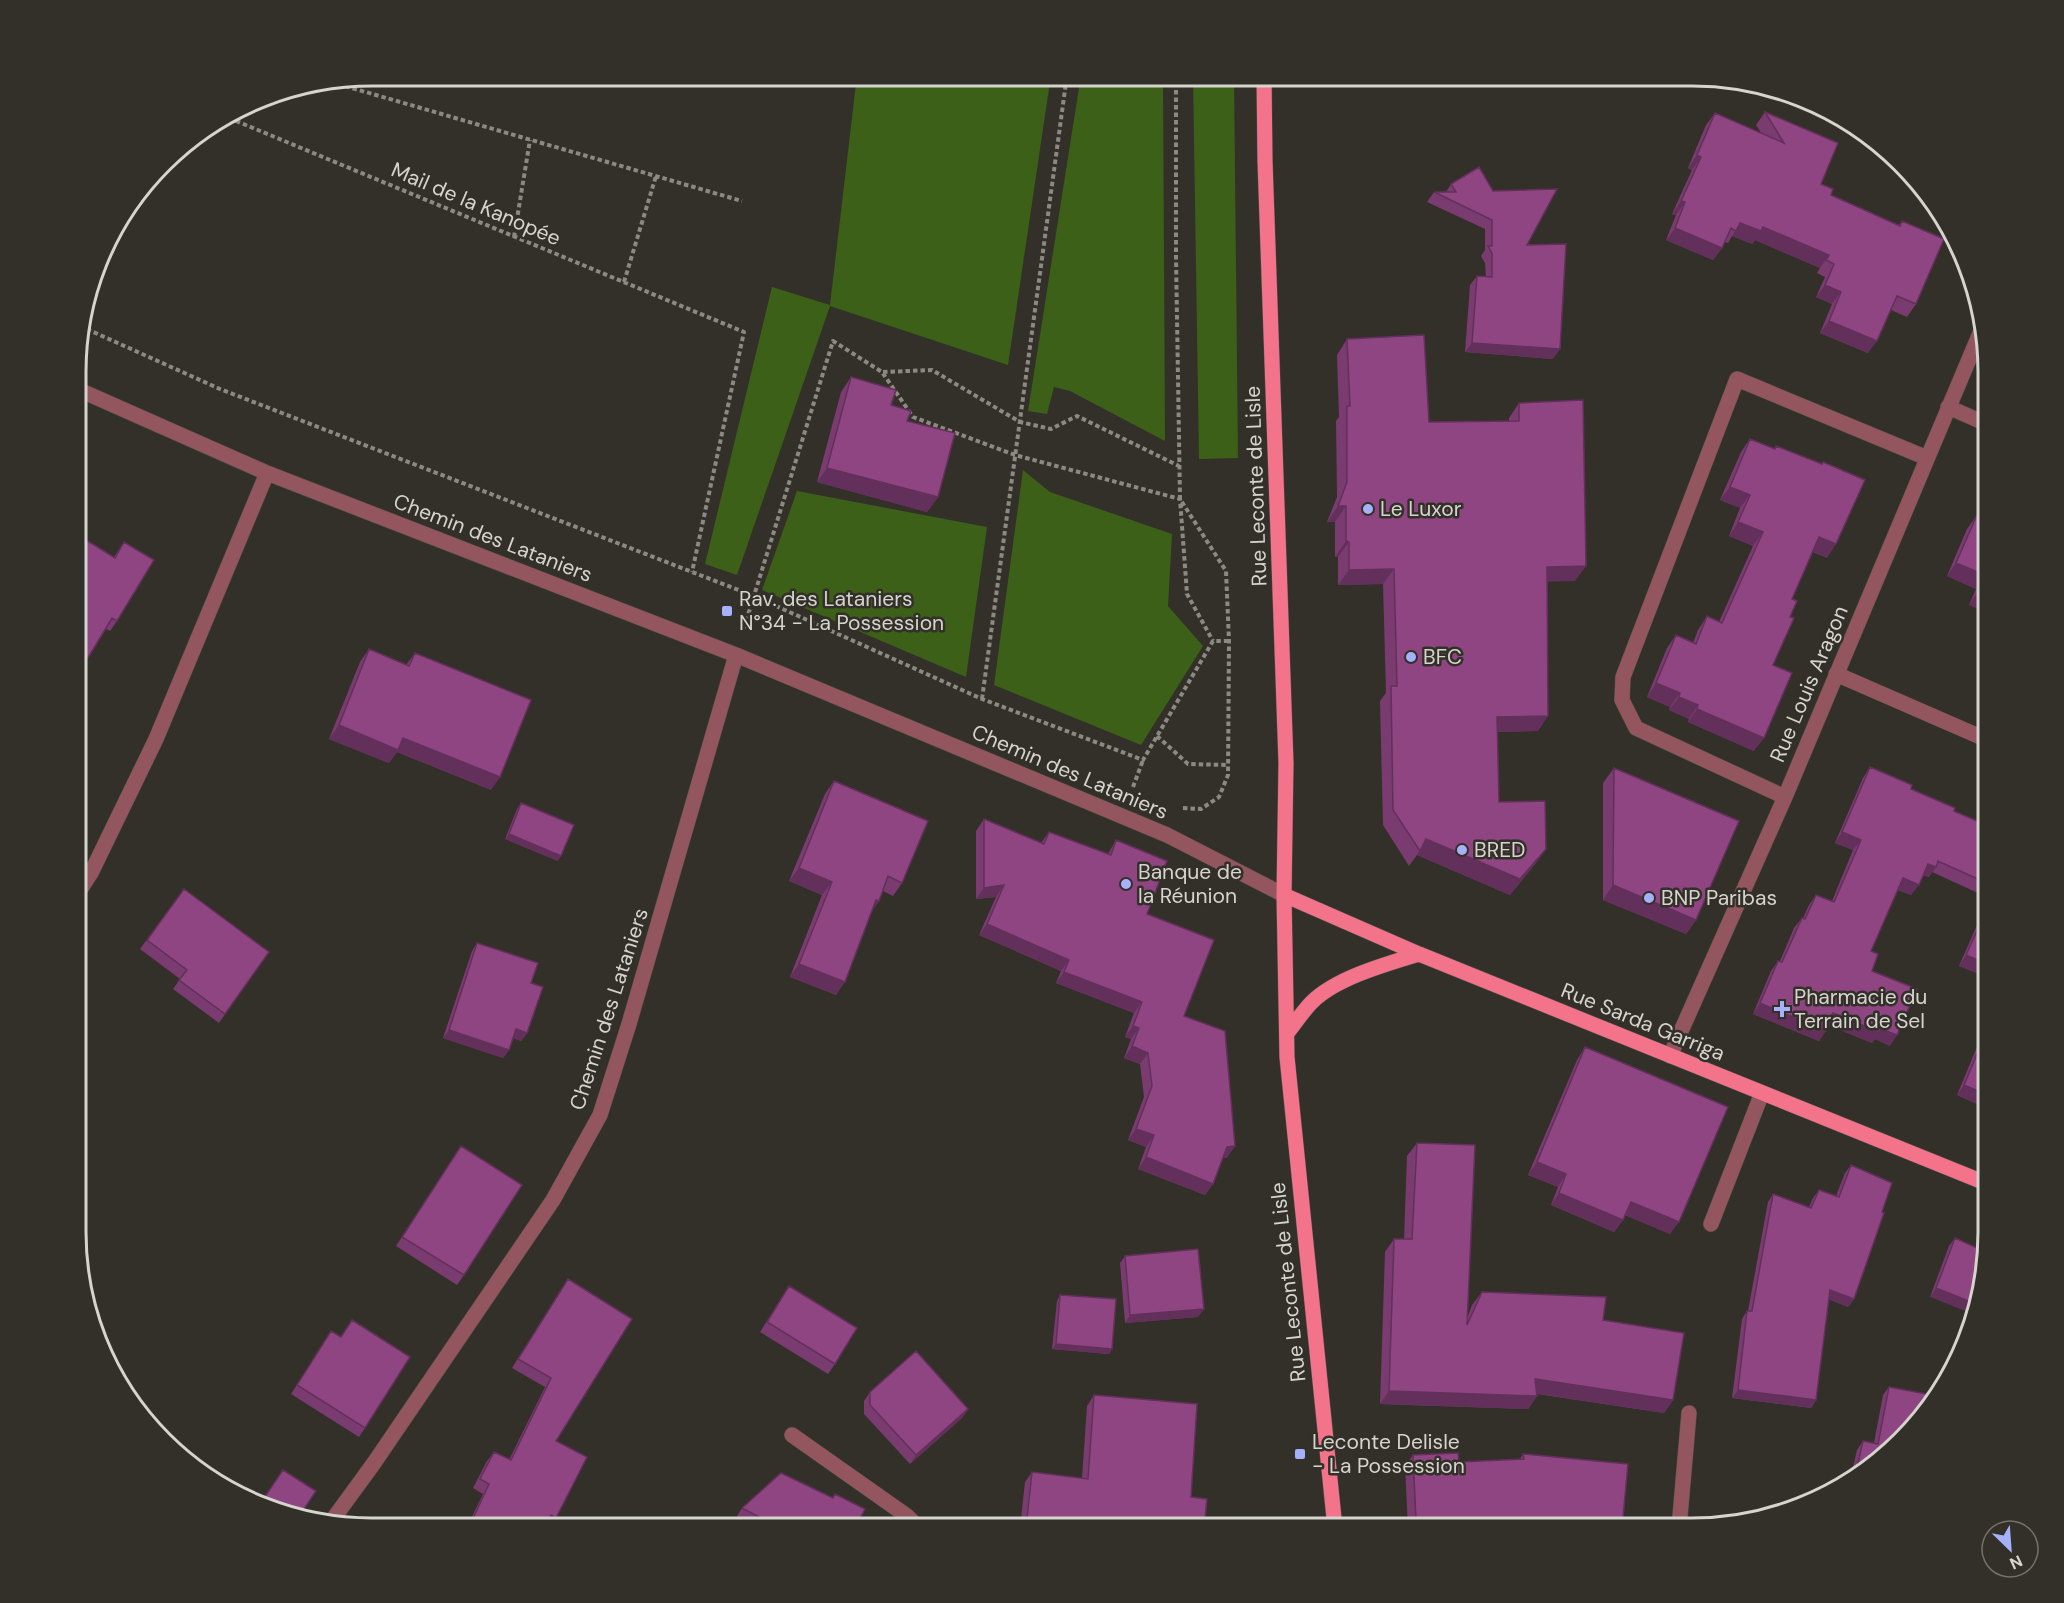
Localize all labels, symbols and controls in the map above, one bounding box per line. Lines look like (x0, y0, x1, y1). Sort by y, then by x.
street label: Mail de la Kanopée (387, 156, 565, 252)
street label: Rue Leconte de Lisle (1239, 385, 1273, 587)
street label: Chemin des Lataniers (390, 487, 596, 589)
place label: Le Luxor (1380, 495, 1462, 523)
marker: Le Luxor (1361, 502, 1375, 516)
place label: Rav. des Lataniers N°34 - La Possession (739, 585, 944, 637)
street label: Rue Louis Aragon (1763, 602, 1855, 766)
marker: Rav. des Lataniers N°34 - La Possession (720, 604, 734, 618)
place label: BFC (1423, 643, 1462, 671)
marker: BFC (1404, 650, 1418, 664)
street label: Chemin des Lataniers (967, 718, 1173, 826)
place label: BRED (1474, 836, 1525, 864)
marker: BRED (1455, 843, 1469, 857)
place label: Banque de la Réunion (1138, 858, 1242, 910)
marker: Banque de la Réunion (1119, 877, 1133, 891)
place label: BNP Paribas (1661, 884, 1777, 912)
marker: BNP Paribas (1642, 891, 1656, 905)
street label: Chemin des Lataniers (563, 904, 655, 1114)
street label: Rue Sarda Garriga (1557, 976, 1729, 1068)
place label: Pharmacie du Terrain de Sel (1794, 983, 1927, 1035)
marker: Pharmacie du Terrain de Sel (1775, 1002, 1789, 1016)
street label: Rue Leconte de Lisle (1264, 1181, 1312, 1383)
place label: Leconte Delisle - La Possession (1312, 1428, 1465, 1480)
marker: Leconte Delisle - La Possession (1293, 1447, 1307, 1461)
north arrow (1980, 1519, 2040, 1579)
text: N (2006, 1550, 2026, 1574)

